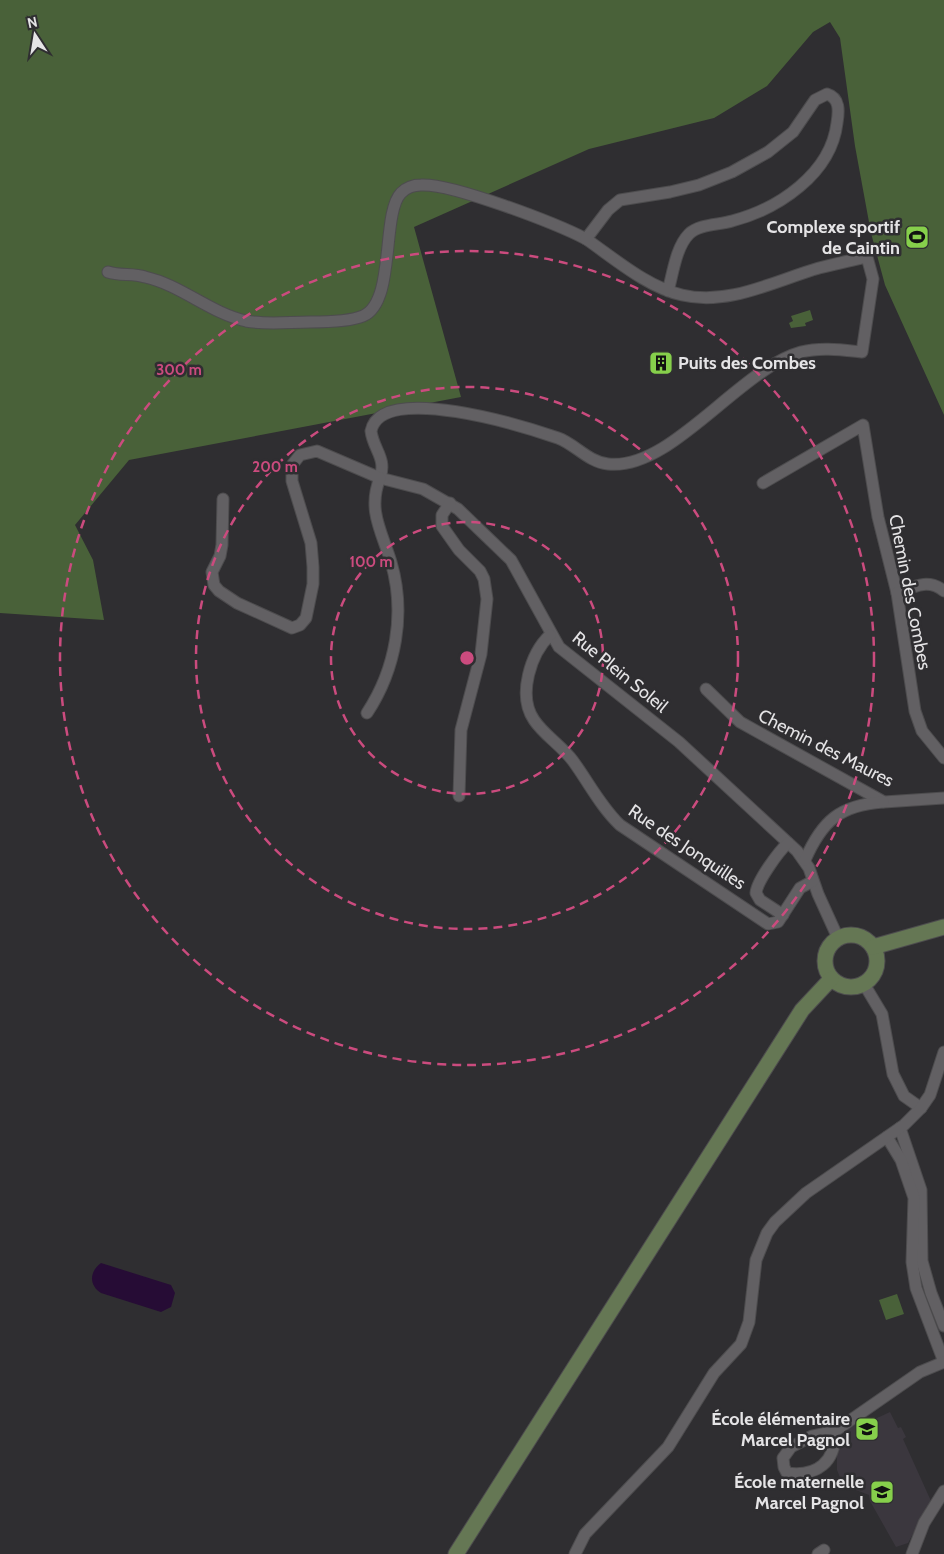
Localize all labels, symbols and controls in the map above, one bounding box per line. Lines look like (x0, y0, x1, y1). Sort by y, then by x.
north arrow (10, 10, 60, 60)
text: N (26, 12, 39, 32)
place label: Complexe sportif de Caintin (767, 216, 900, 259)
sports icon: Complexe sportif de Caintin (904, 224, 930, 250)
building icon: Puits des Combes (648, 350, 674, 376)
place label: Puits des Combes (678, 352, 816, 374)
text: 300 m (156, 361, 202, 379)
text: 200 m (252, 458, 298, 476)
street label: Chemin des Combes (884, 513, 936, 671)
text: 100 m (349, 553, 393, 571)
street label: Rue Plein Soleil (568, 627, 673, 718)
centre of rings (458, 649, 476, 667)
street label: Chemin des Maures (755, 704, 897, 792)
street label: Rue des Jonquilles (624, 800, 750, 894)
place label: École élémentaire Marcel Pagnol (711, 1408, 850, 1451)
school or university icon: École élémentaire Marcel Pagnol (854, 1416, 880, 1442)
place label: École maternelle Marcel Pagnol (734, 1471, 864, 1514)
school or university icon: École maternelle Marcel Pagnol (869, 1479, 895, 1505)

